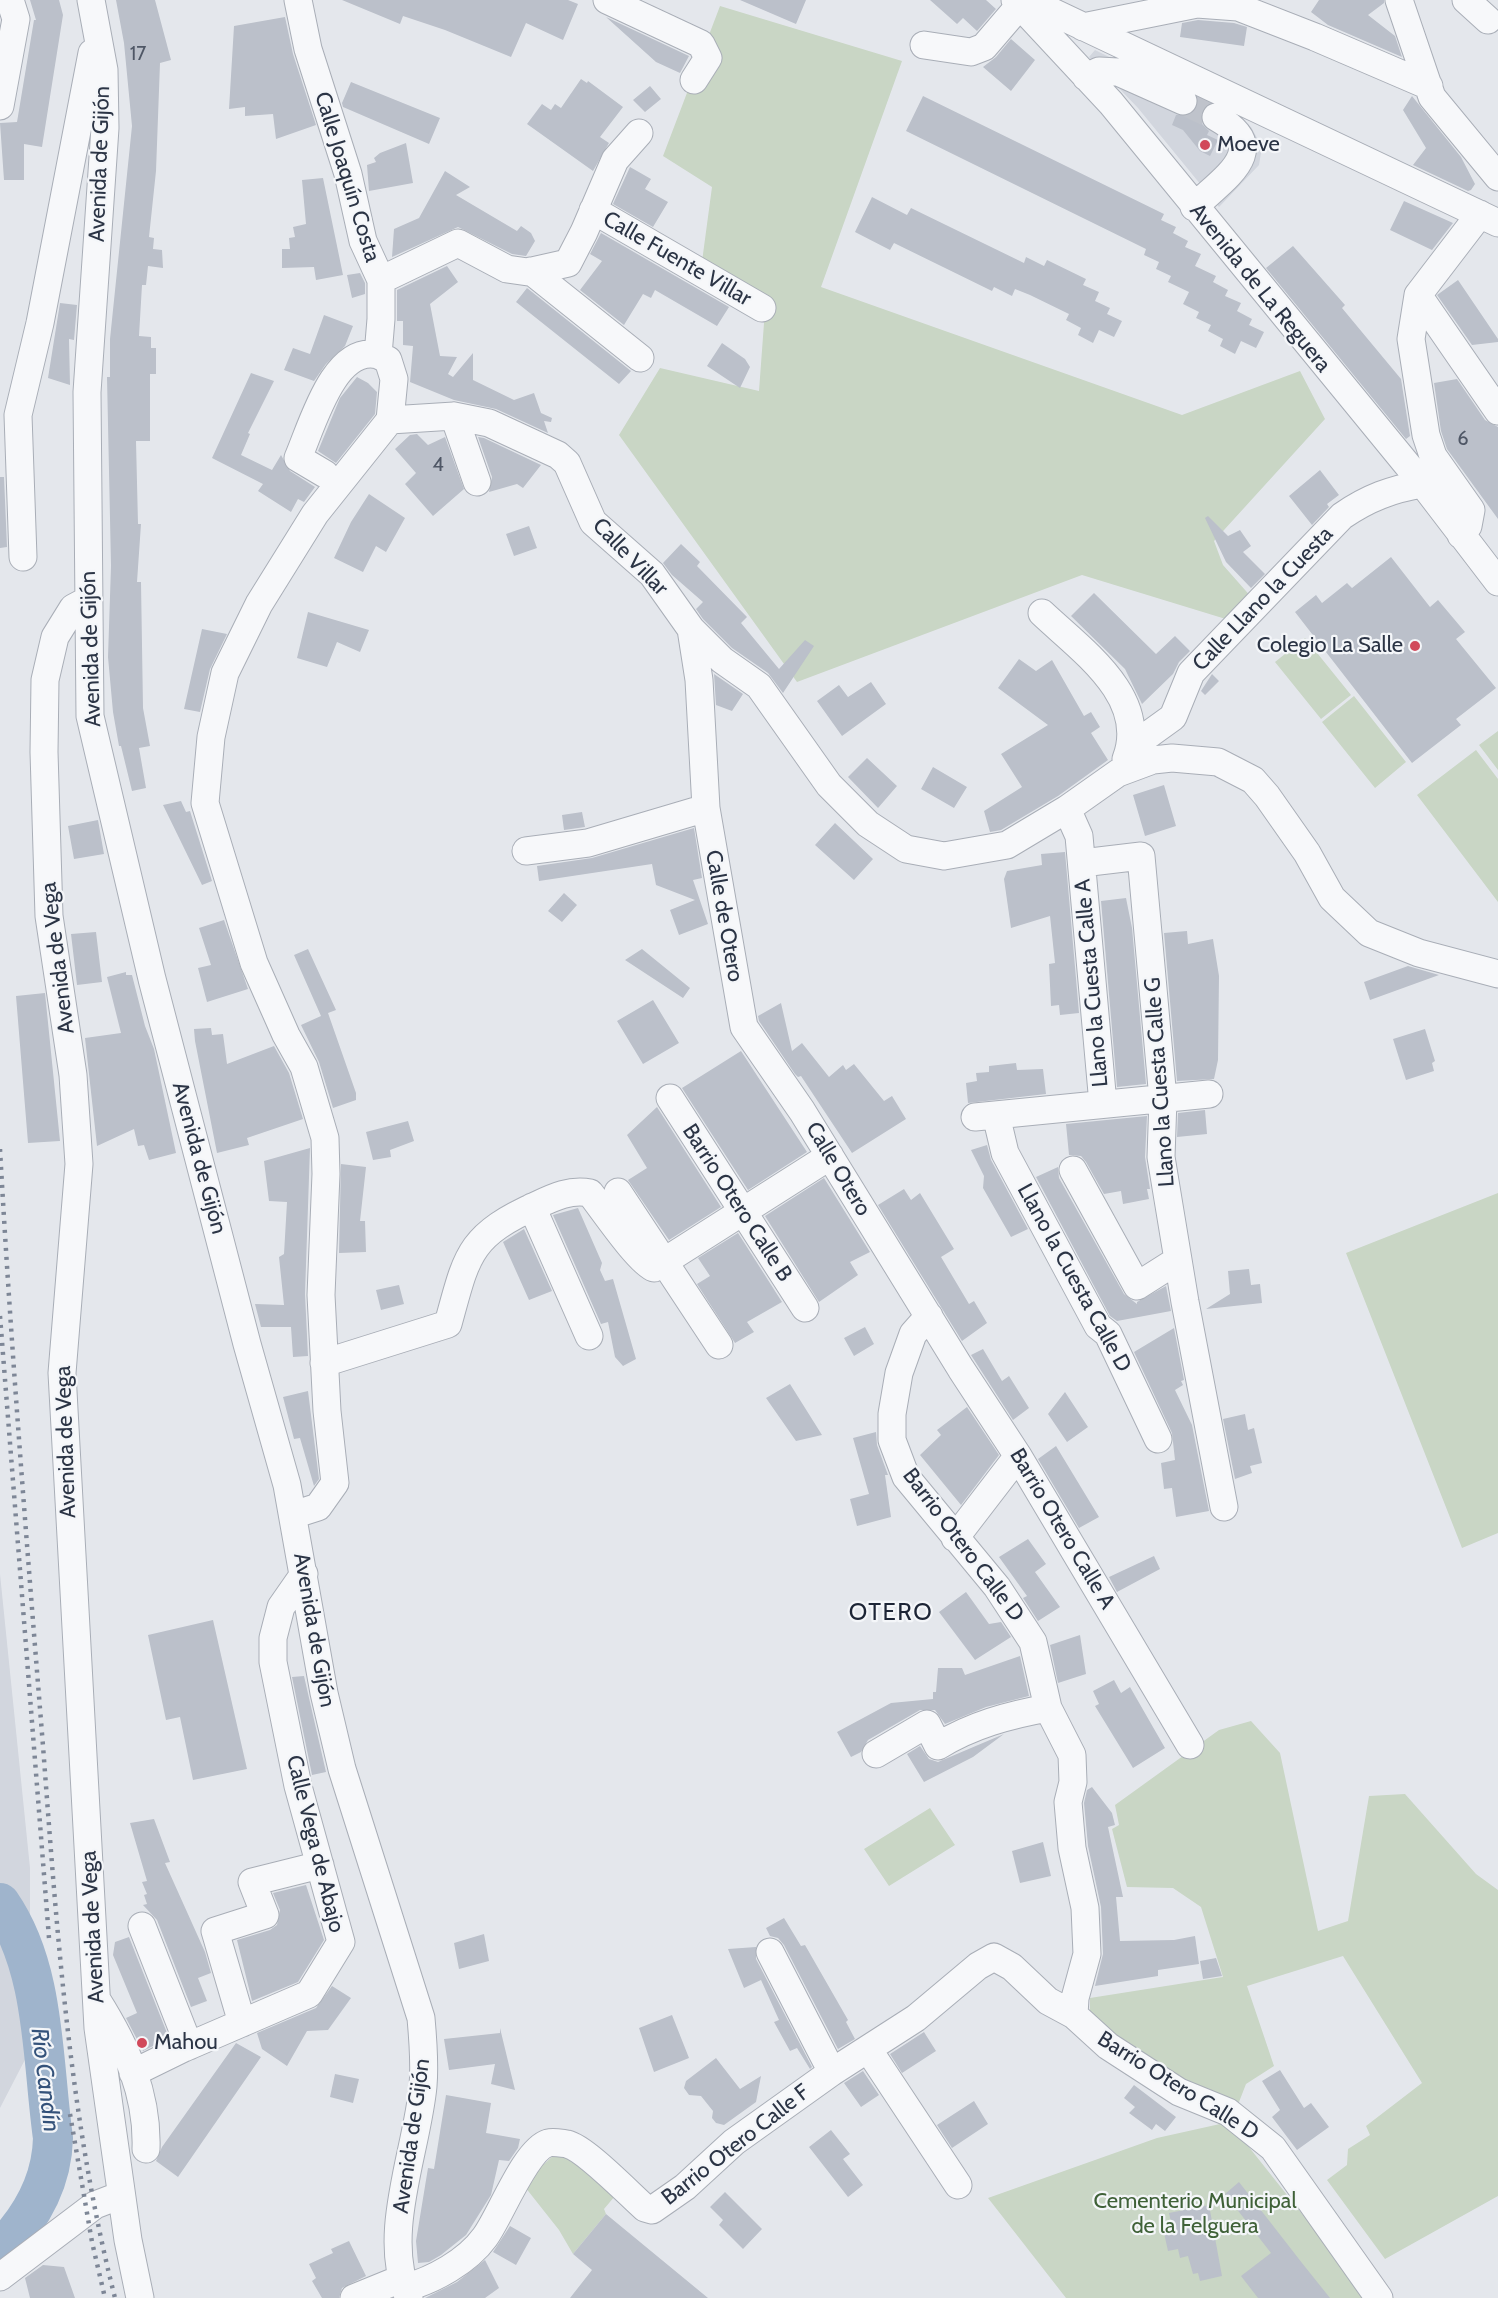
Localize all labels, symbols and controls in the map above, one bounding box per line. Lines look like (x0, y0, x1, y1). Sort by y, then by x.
house number: 17 (130, 42, 146, 66)
street label: Avenida de Gijón (84, 86, 116, 242)
street label: Calle Joaquín Costa (309, 89, 385, 265)
place label: Moeve (1217, 132, 1280, 158)
marker: Moeve (1198, 138, 1212, 152)
street label: Avenida de La Reguera (1184, 198, 1336, 378)
street label: Calle Fuente Villar (598, 206, 756, 312)
house number: 6 (1457, 427, 1469, 451)
house number: 4 (432, 453, 444, 477)
street label: Calle Villar (587, 513, 673, 601)
street label: Calle Llano la Cuesta (1187, 521, 1339, 677)
street label: Avenida de Gijón (75, 571, 107, 727)
place label: Colegio La Salle (1257, 633, 1403, 659)
marker: Colegio La Salle (1408, 639, 1422, 653)
street label: Calle de Otero (699, 848, 749, 984)
street label: Llano la Cuesta Calle A (1070, 878, 1114, 1088)
street label: Avenida de Vega (36, 881, 80, 1035)
street label: Llano la Cuesta Calle G (1139, 976, 1181, 1188)
street label: Avenida de Gijón (166, 1079, 232, 1237)
street label: Calle Otero (800, 1117, 876, 1221)
street label: Barrio Otero Calle B (676, 1119, 798, 1287)
street label: Llano la Cuesta Calle D (1011, 1179, 1137, 1377)
street label: Avenida de Vega (50, 1365, 82, 1519)
street label: Barrio Otero Calle A (1004, 1444, 1120, 1614)
street label: Barrio Otero Calle D (897, 1463, 1029, 1627)
street label: Avenida de Gijón (287, 1551, 341, 1709)
district label: OTERO (849, 1599, 933, 1627)
street label: Calle Vega de Abajo (280, 1753, 350, 1935)
street label: Avenida de Vega (76, 1850, 110, 2004)
water label: Río Candín (24, 2026, 66, 2134)
street label: Barrio Otero Calle D (1092, 2026, 1264, 2146)
place label: Mahou (154, 2030, 218, 2056)
marker: Mahou (135, 2036, 149, 2050)
street label: Avenida de Gijón (388, 2057, 436, 2215)
street label: Barrio Otero Calle F (657, 2079, 815, 2211)
park label: Cementerio Municipal de la Felguera (1093, 2189, 1297, 2240)

